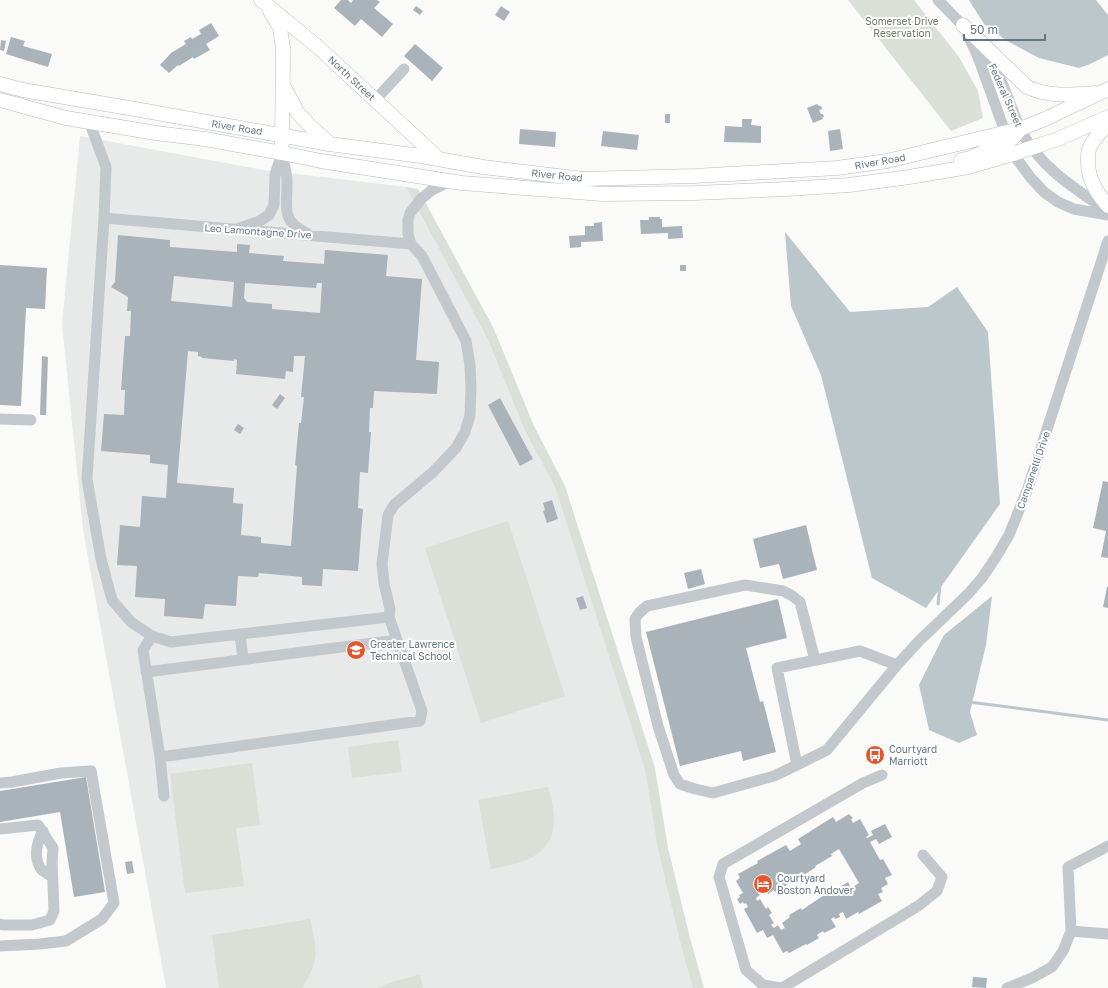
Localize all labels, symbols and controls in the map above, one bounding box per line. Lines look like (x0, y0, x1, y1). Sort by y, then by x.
park label: Somerset Drive Reservation (865, 15, 939, 39)
scale bar (964, 16, 1045, 42)
text: 50 m (970, 22, 998, 37)
street label: North Street (326, 53, 378, 103)
street label: Federal Street (987, 61, 1025, 129)
street label: River Road (211, 117, 263, 137)
street label: River Road (854, 151, 906, 171)
street label: River Road (531, 166, 583, 184)
street label: Leo Lamontagne Drive (204, 221, 312, 241)
street label: Campanelli Drive (1014, 429, 1052, 510)
place label: Greater Lawrence Technical School (370, 638, 455, 662)
school or university icon: Greater Lawrence Technical School (345, 639, 367, 661)
place label: Courtyard Marriott (889, 743, 937, 767)
bus stop icon: Courtyard Marriott (864, 744, 886, 766)
place label: Courtyard Boston Andover (777, 872, 854, 896)
hotel icon: Courtyard Boston Andover (752, 873, 774, 895)

